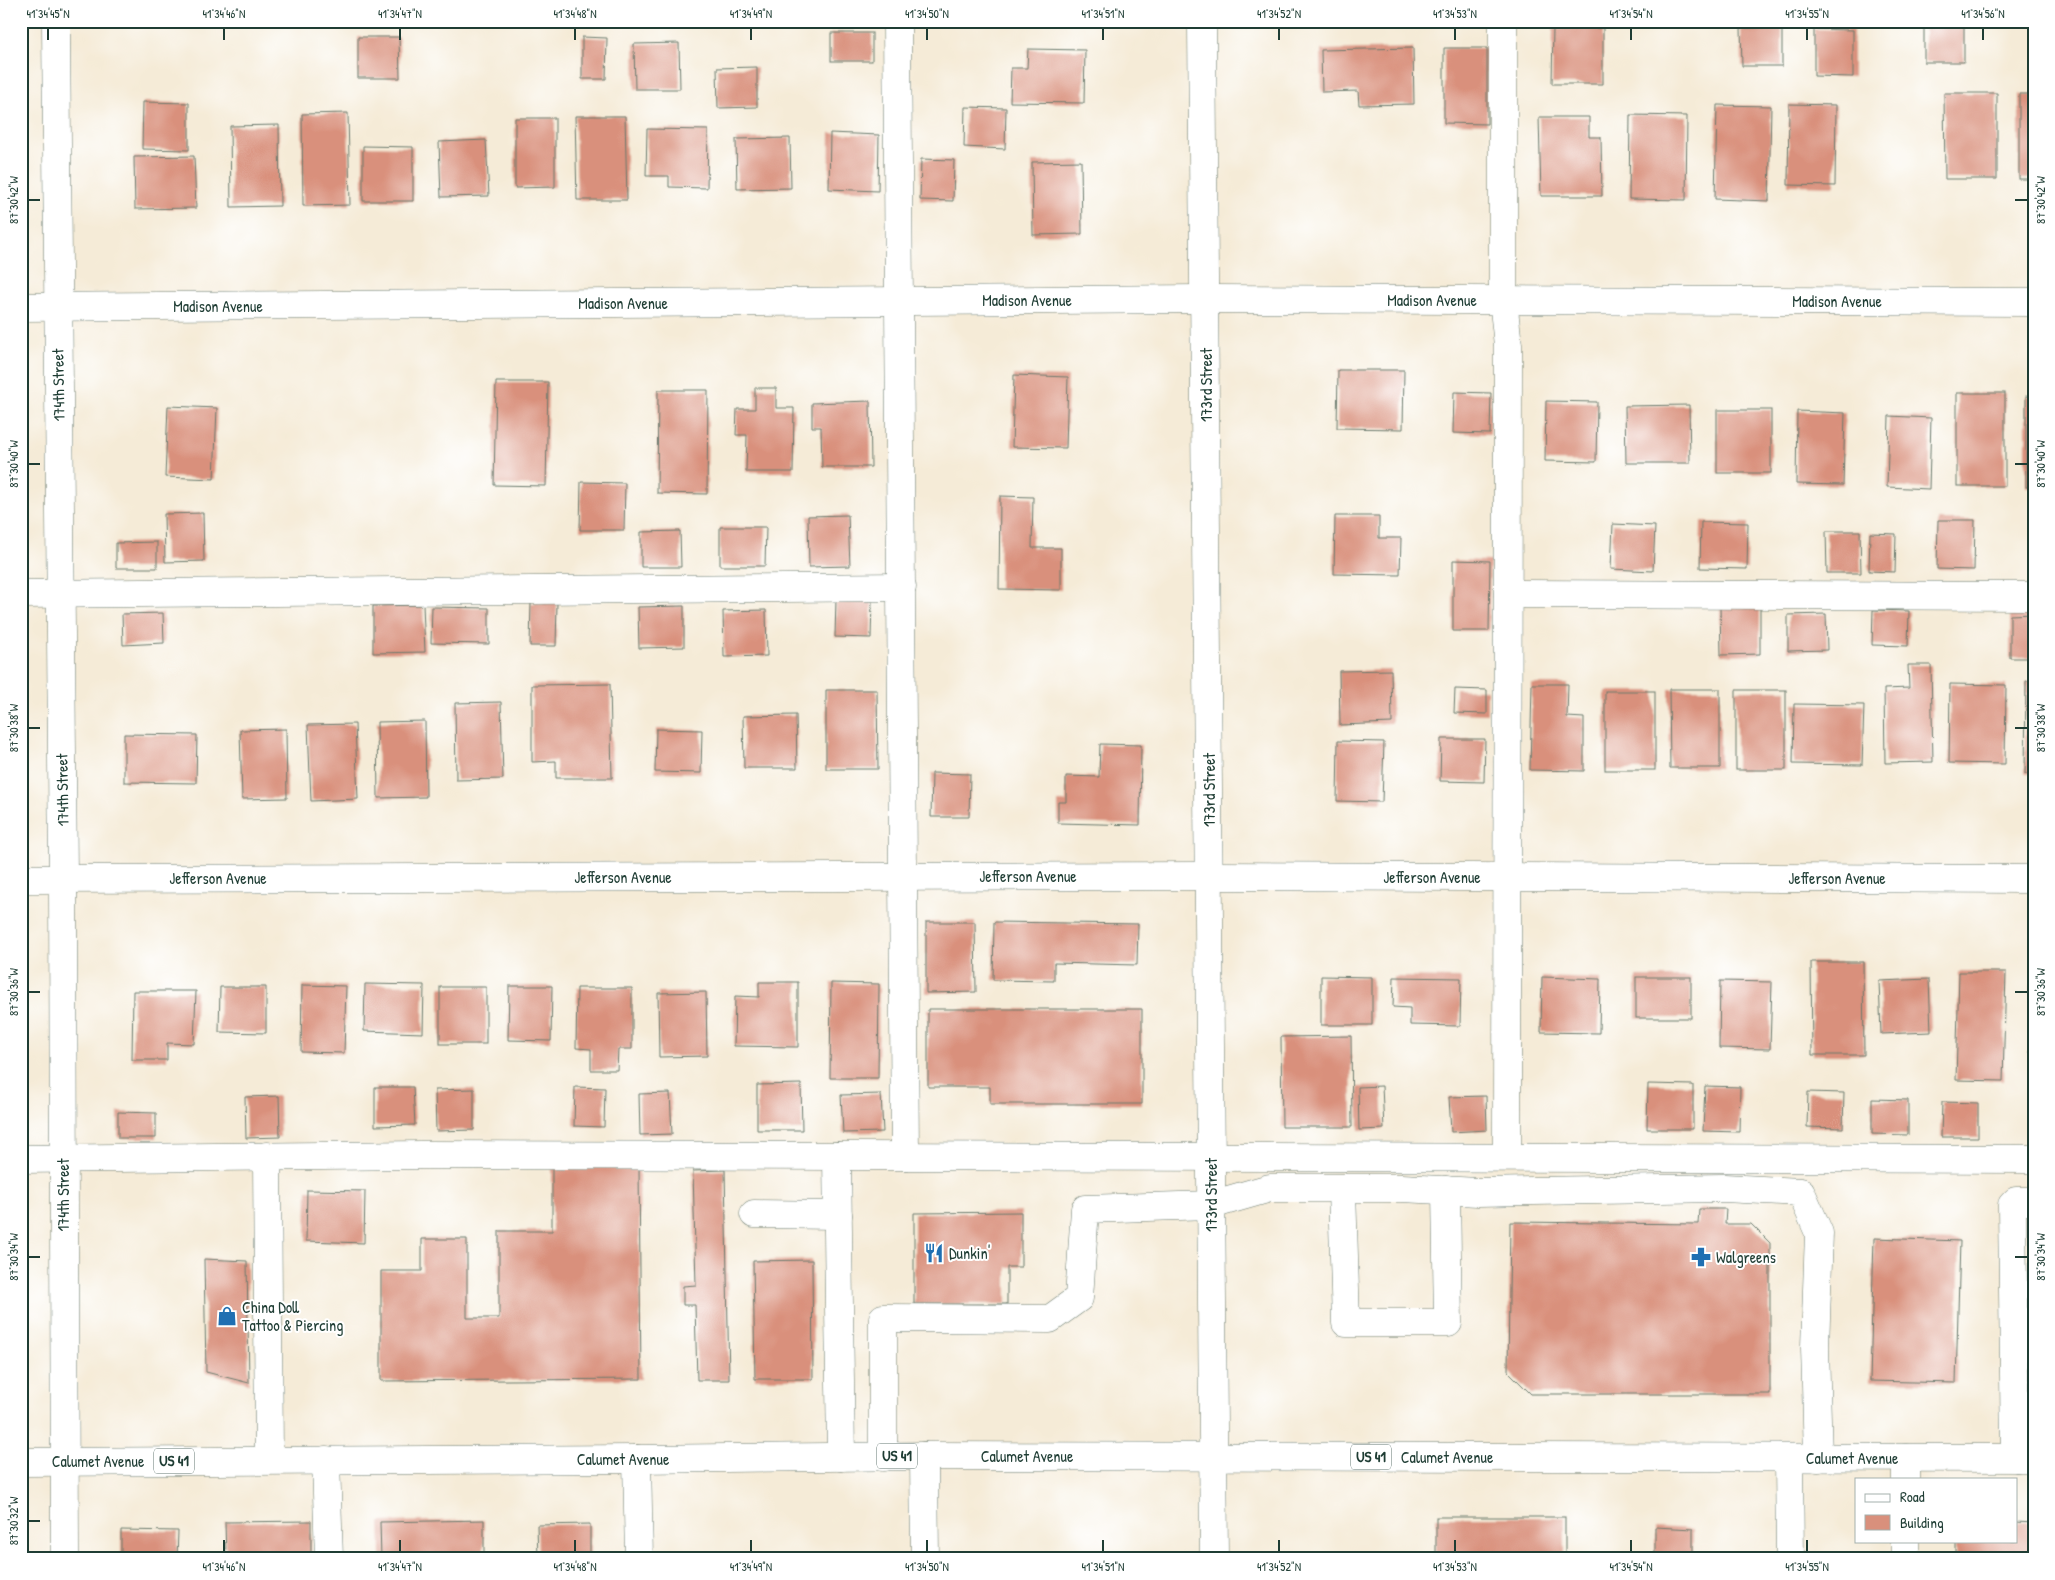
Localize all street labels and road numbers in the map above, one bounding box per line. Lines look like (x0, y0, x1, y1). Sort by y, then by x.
street label: Madison Avenue (982, 289, 1072, 311)
street label: Madison Avenue (1387, 289, 1477, 311)
street label: Madison Avenue (1792, 290, 1882, 312)
street label: Madison Avenue (578, 292, 668, 314)
street label: Madison Avenue (173, 295, 263, 317)
street label: 173rd Street (1195, 347, 1217, 422)
street label: 174th Street (46, 348, 70, 422)
street label: 173rd Street (1198, 752, 1220, 827)
street label: 174th Street (50, 753, 74, 827)
street label: Jefferson Avenue (979, 865, 1077, 887)
street label: Jefferson Avenue (574, 866, 672, 888)
street label: Jefferson Avenue (1383, 866, 1481, 888)
street label: Jefferson Avenue (169, 867, 267, 889)
street label: Jefferson Avenue (1788, 867, 1886, 889)
street label: 173rd Street (1200, 1157, 1222, 1232)
street label: 174th Street (52, 1158, 74, 1231)
road number: US 41 (877, 1444, 917, 1468)
road number: US 41 (1351, 1444, 1391, 1470)
street label: Calumet Avenue (981, 1445, 1074, 1467)
street label: Calumet Avenue (1401, 1446, 1494, 1468)
street label: Calumet Avenue (1806, 1447, 1899, 1469)
road number: US 41 (154, 1448, 194, 1474)
street label: Calumet Avenue (577, 1448, 670, 1470)
street label: Calumet Avenue (52, 1450, 145, 1472)

